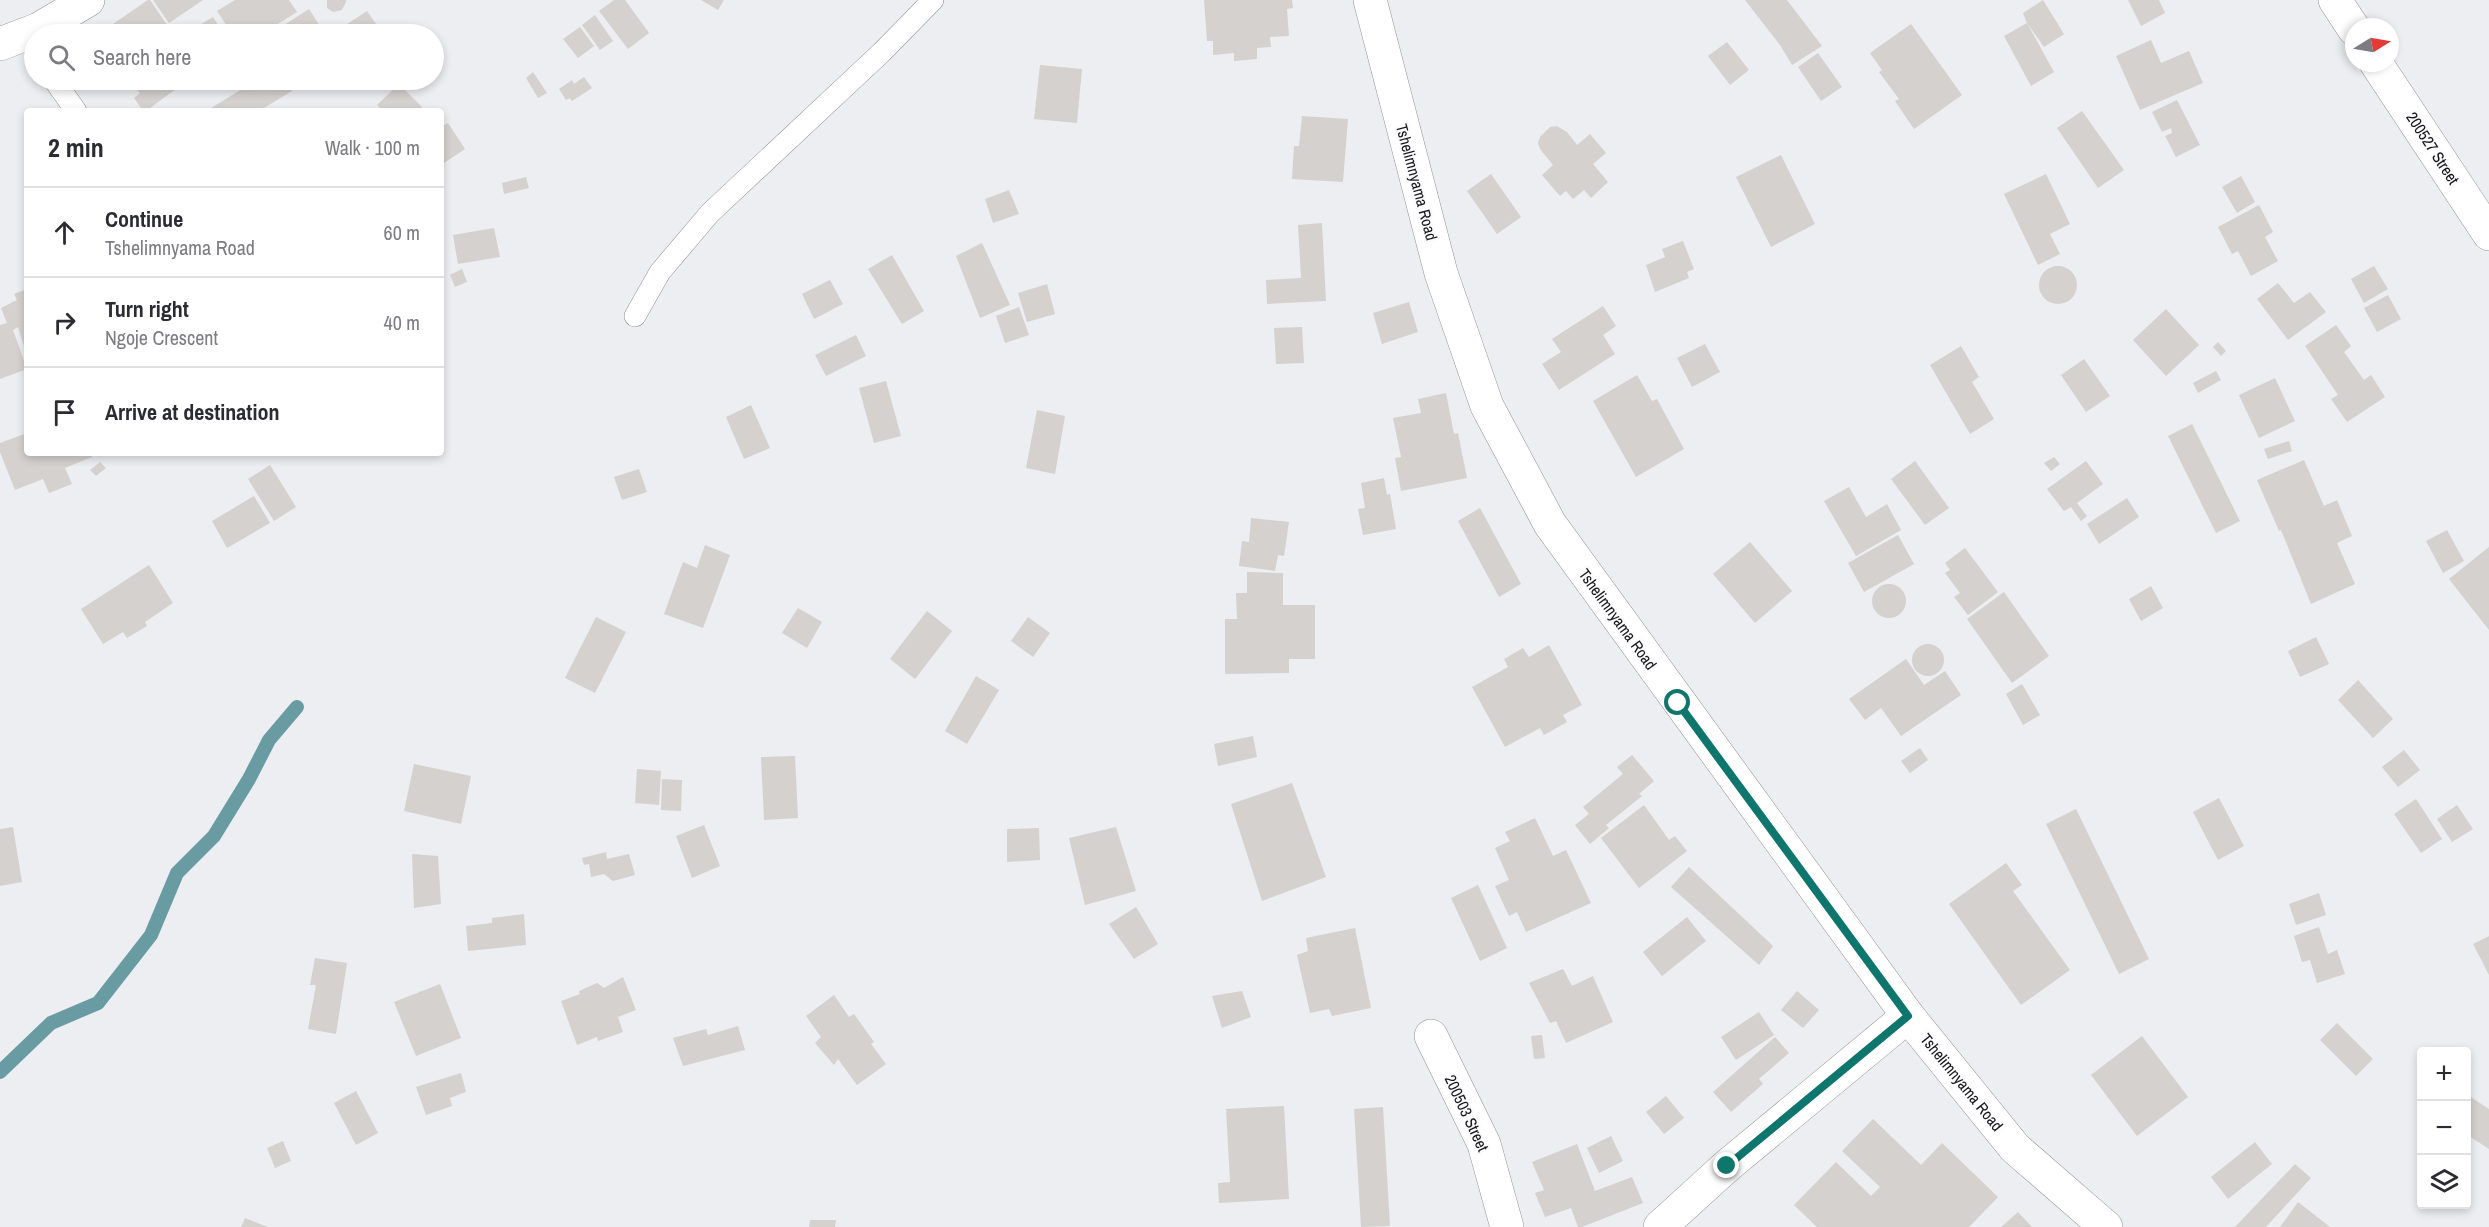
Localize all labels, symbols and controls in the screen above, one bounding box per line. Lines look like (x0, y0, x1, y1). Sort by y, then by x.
north arrow (2345, 18, 2399, 72)
search box (24, 24, 444, 90)
icon: search (45, 41, 78, 74)
text: Search here (93, 42, 191, 72)
street label: 200527 Street (2401, 107, 2465, 189)
street label: Tshelimnyama Road (1391, 121, 1443, 243)
text: 2 min (48, 130, 104, 165)
text: Walk · 100 m (325, 134, 420, 161)
text: Continue (105, 204, 183, 234)
icon: ahead (48, 216, 81, 249)
text: 60 m (384, 219, 420, 246)
text: Tshelimnyama Road (105, 234, 255, 261)
text: Turn right (105, 294, 189, 324)
icon: right (48, 306, 81, 339)
text: 40 m (384, 309, 420, 336)
text: Ngoje Crescent (105, 324, 218, 351)
icon: arrive (48, 396, 81, 429)
text: Arrive at destination (105, 397, 279, 427)
street label: Tshelimnyama Road (1574, 564, 1662, 674)
route start (1664, 689, 1690, 715)
street label: Tshelimnyama Road (1916, 1028, 2008, 1136)
map controls (2417, 1047, 2471, 1209)
button: + (2417, 1047, 2471, 1101)
street label: 200503 Street (1440, 1071, 1495, 1155)
button: − (2417, 1101, 2471, 1155)
route end (1713, 1152, 1739, 1178)
button: layers (2417, 1155, 2471, 1209)

